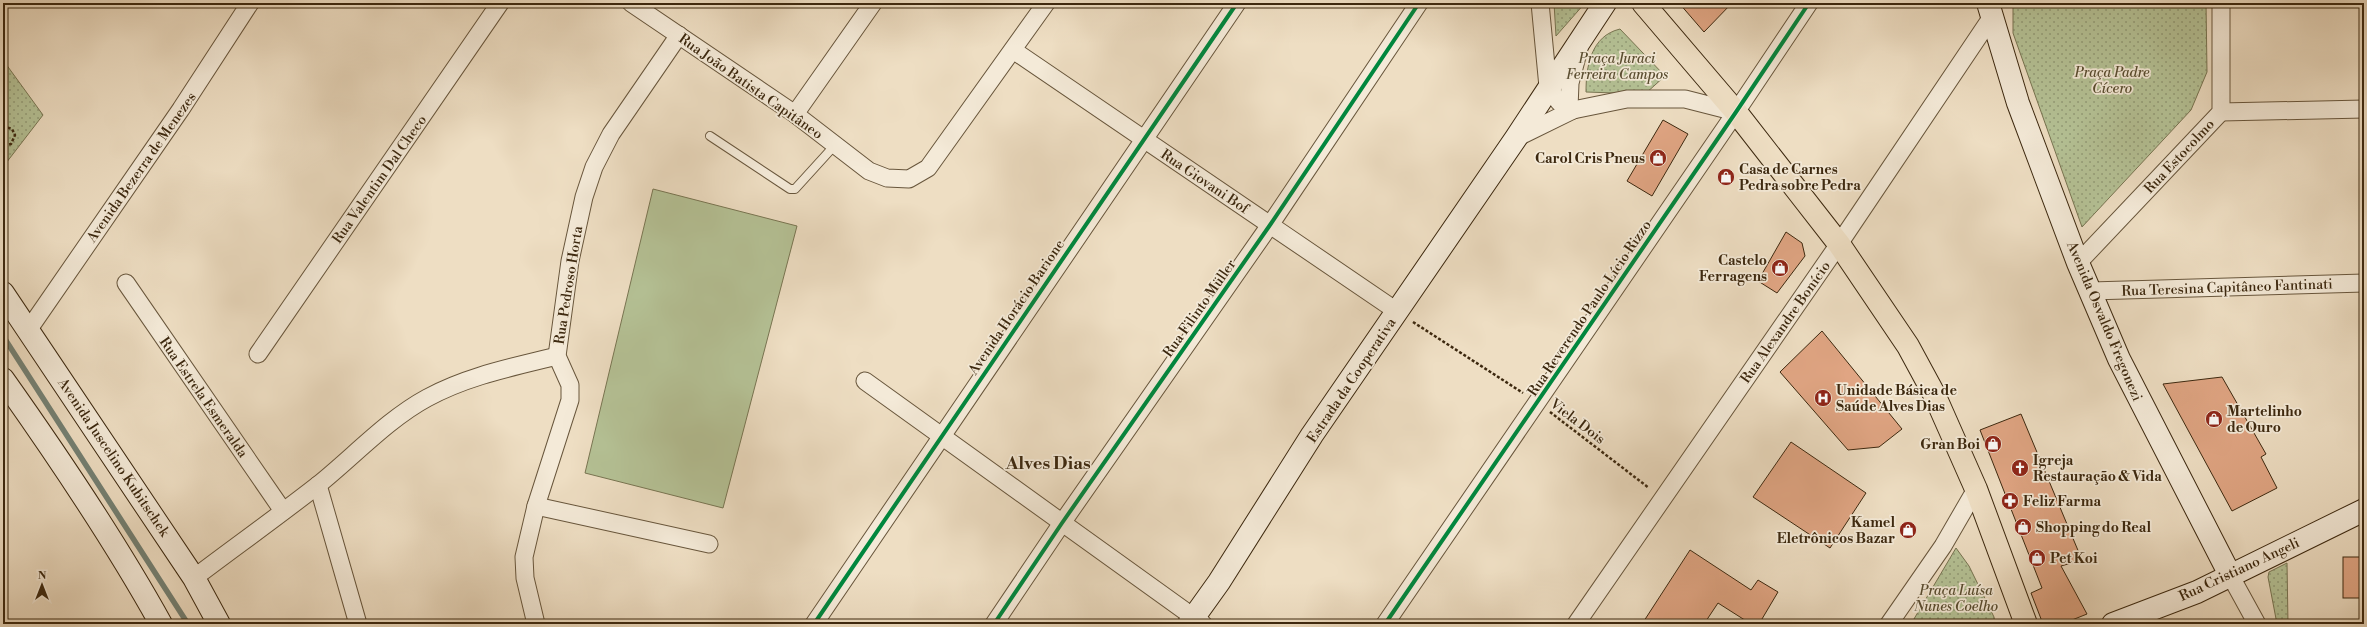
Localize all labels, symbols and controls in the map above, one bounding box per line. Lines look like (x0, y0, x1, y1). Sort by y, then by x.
street label: Rua João Batista Capitâneo (675, 30, 826, 144)
park label: Praça Juraci Ferreira Campos (1566, 50, 1668, 84)
park label: Praça Padre Cícero (2073, 64, 2150, 98)
street label: Avenida Bezerra de Menezes (82, 89, 201, 247)
street label: Rua Valentim Dal Checo (329, 112, 431, 247)
street label: Rua Estocolmo (2141, 116, 2219, 198)
street label: Rua Giovani Bof (1157, 146, 1253, 218)
shop icon: Carol Cris Pneus (1648, 148, 1668, 168)
place label: Carol Cris Pneus (1535, 150, 1645, 168)
place label: Casa de Carnes Pedra sobre Pedra (1739, 161, 1861, 195)
shop icon: Casa de Carnes Pedra sobre Pedra (1716, 167, 1736, 187)
street label: Rua Reverendo Paulo Lício Rizzo (1524, 217, 1656, 400)
street label: Rua Pedroso Horta (551, 224, 587, 346)
street label: Avenida Horácio Barione (964, 236, 1069, 379)
street label: Avenida Osvaldo Fregonezi (2062, 238, 2146, 404)
place label: Castelo Ferragens (1699, 252, 1767, 286)
street label: Rua Filinto Müller (1159, 256, 1240, 361)
street label: Rua Alexandre Bonício (1737, 258, 1835, 387)
shop icon: Castelo Ferragens (1770, 258, 1790, 278)
street label: Rua Teresina Capitâneo Fantinati (2121, 275, 2333, 301)
street label: Estrada da Cooperativa (1303, 314, 1401, 447)
street label: Rua Estrela Esmeralda (155, 334, 252, 462)
street label: Avenida Juscelino Kubitschek (53, 374, 173, 541)
place label: Unidade Básica de Saúde Alves Dias (1836, 382, 1957, 416)
hospital icon: Unidade Básica de Saúde Alves Dias (1813, 388, 1833, 408)
street label: Viela Dois (1545, 395, 1609, 448)
place label: Martelinho de Ouro (2227, 403, 2302, 437)
shop icon: Martelinho de Ouro (2204, 409, 2224, 429)
shop icon: Gran Boi (1983, 434, 2003, 454)
place label: Gran Boi (1920, 436, 1981, 454)
district label: Alves Dias (1004, 452, 1091, 475)
place label: Igreja Restauração & Vida (2033, 452, 2162, 486)
church icon: Igreja Restauração & Vida (2010, 458, 2030, 478)
pharmacy icon: Feliz Farma (2000, 491, 2020, 511)
place label: Feliz Farma (2023, 493, 2101, 511)
place label: Kamel Eletrônicos Bazar (1777, 514, 1895, 548)
shop icon: Shopping do Real (2013, 517, 2033, 537)
place label: Shopping do Real (2036, 519, 2151, 537)
shop icon: Kamel Eletrônicos Bazar (1898, 520, 1918, 540)
street label: Rua Cristiano Angeli (2176, 534, 2303, 606)
shop icon: Pet Koi (2027, 548, 2047, 568)
place label: Pet Koi (2050, 550, 2098, 568)
north arrow (22, 565, 62, 605)
text: N (38, 569, 47, 583)
park label: Praça Luísa Nunes Coelho (1913, 582, 1998, 616)

